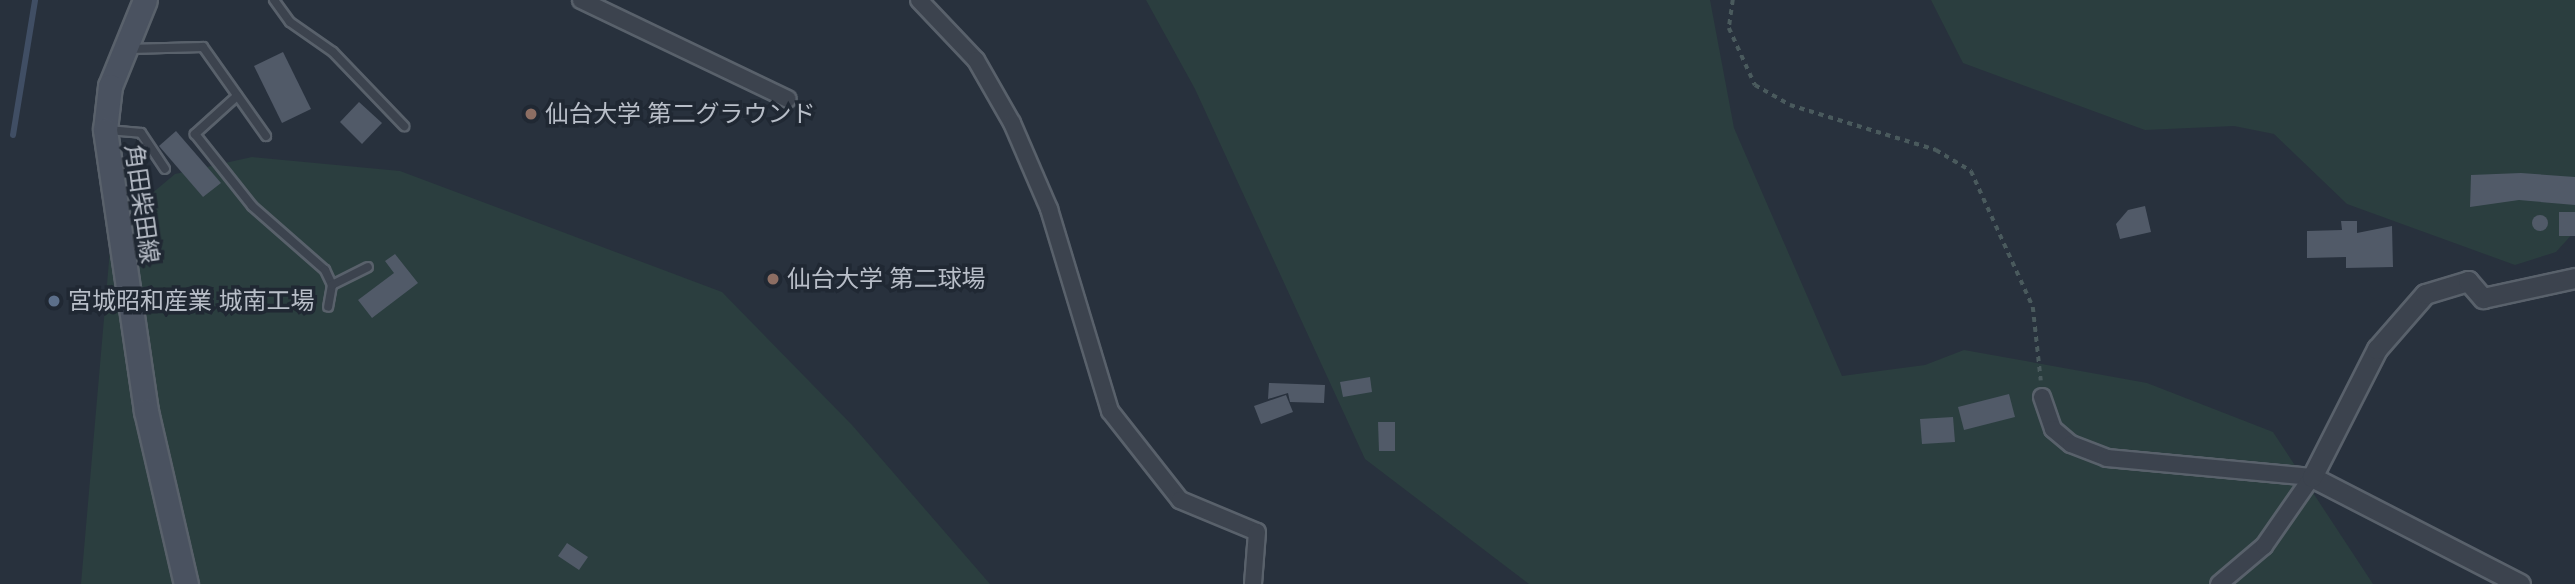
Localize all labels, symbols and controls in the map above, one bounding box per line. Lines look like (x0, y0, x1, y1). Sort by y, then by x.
place label: 仙台大学 第二グラウンド (545, 100, 816, 128)
marker: 仙台大学 第二グラウンド (523, 106, 539, 122)
street label: 角田柴田線 (119, 143, 165, 265)
place label: 仙台大学 第二球場 (787, 265, 986, 293)
marker: 仙台大学 第二球場 (765, 271, 781, 287)
place label: 宮城昭和産業 城南工場 (68, 287, 315, 315)
marker: 宮城昭和産業 城南工場 (46, 293, 62, 309)

